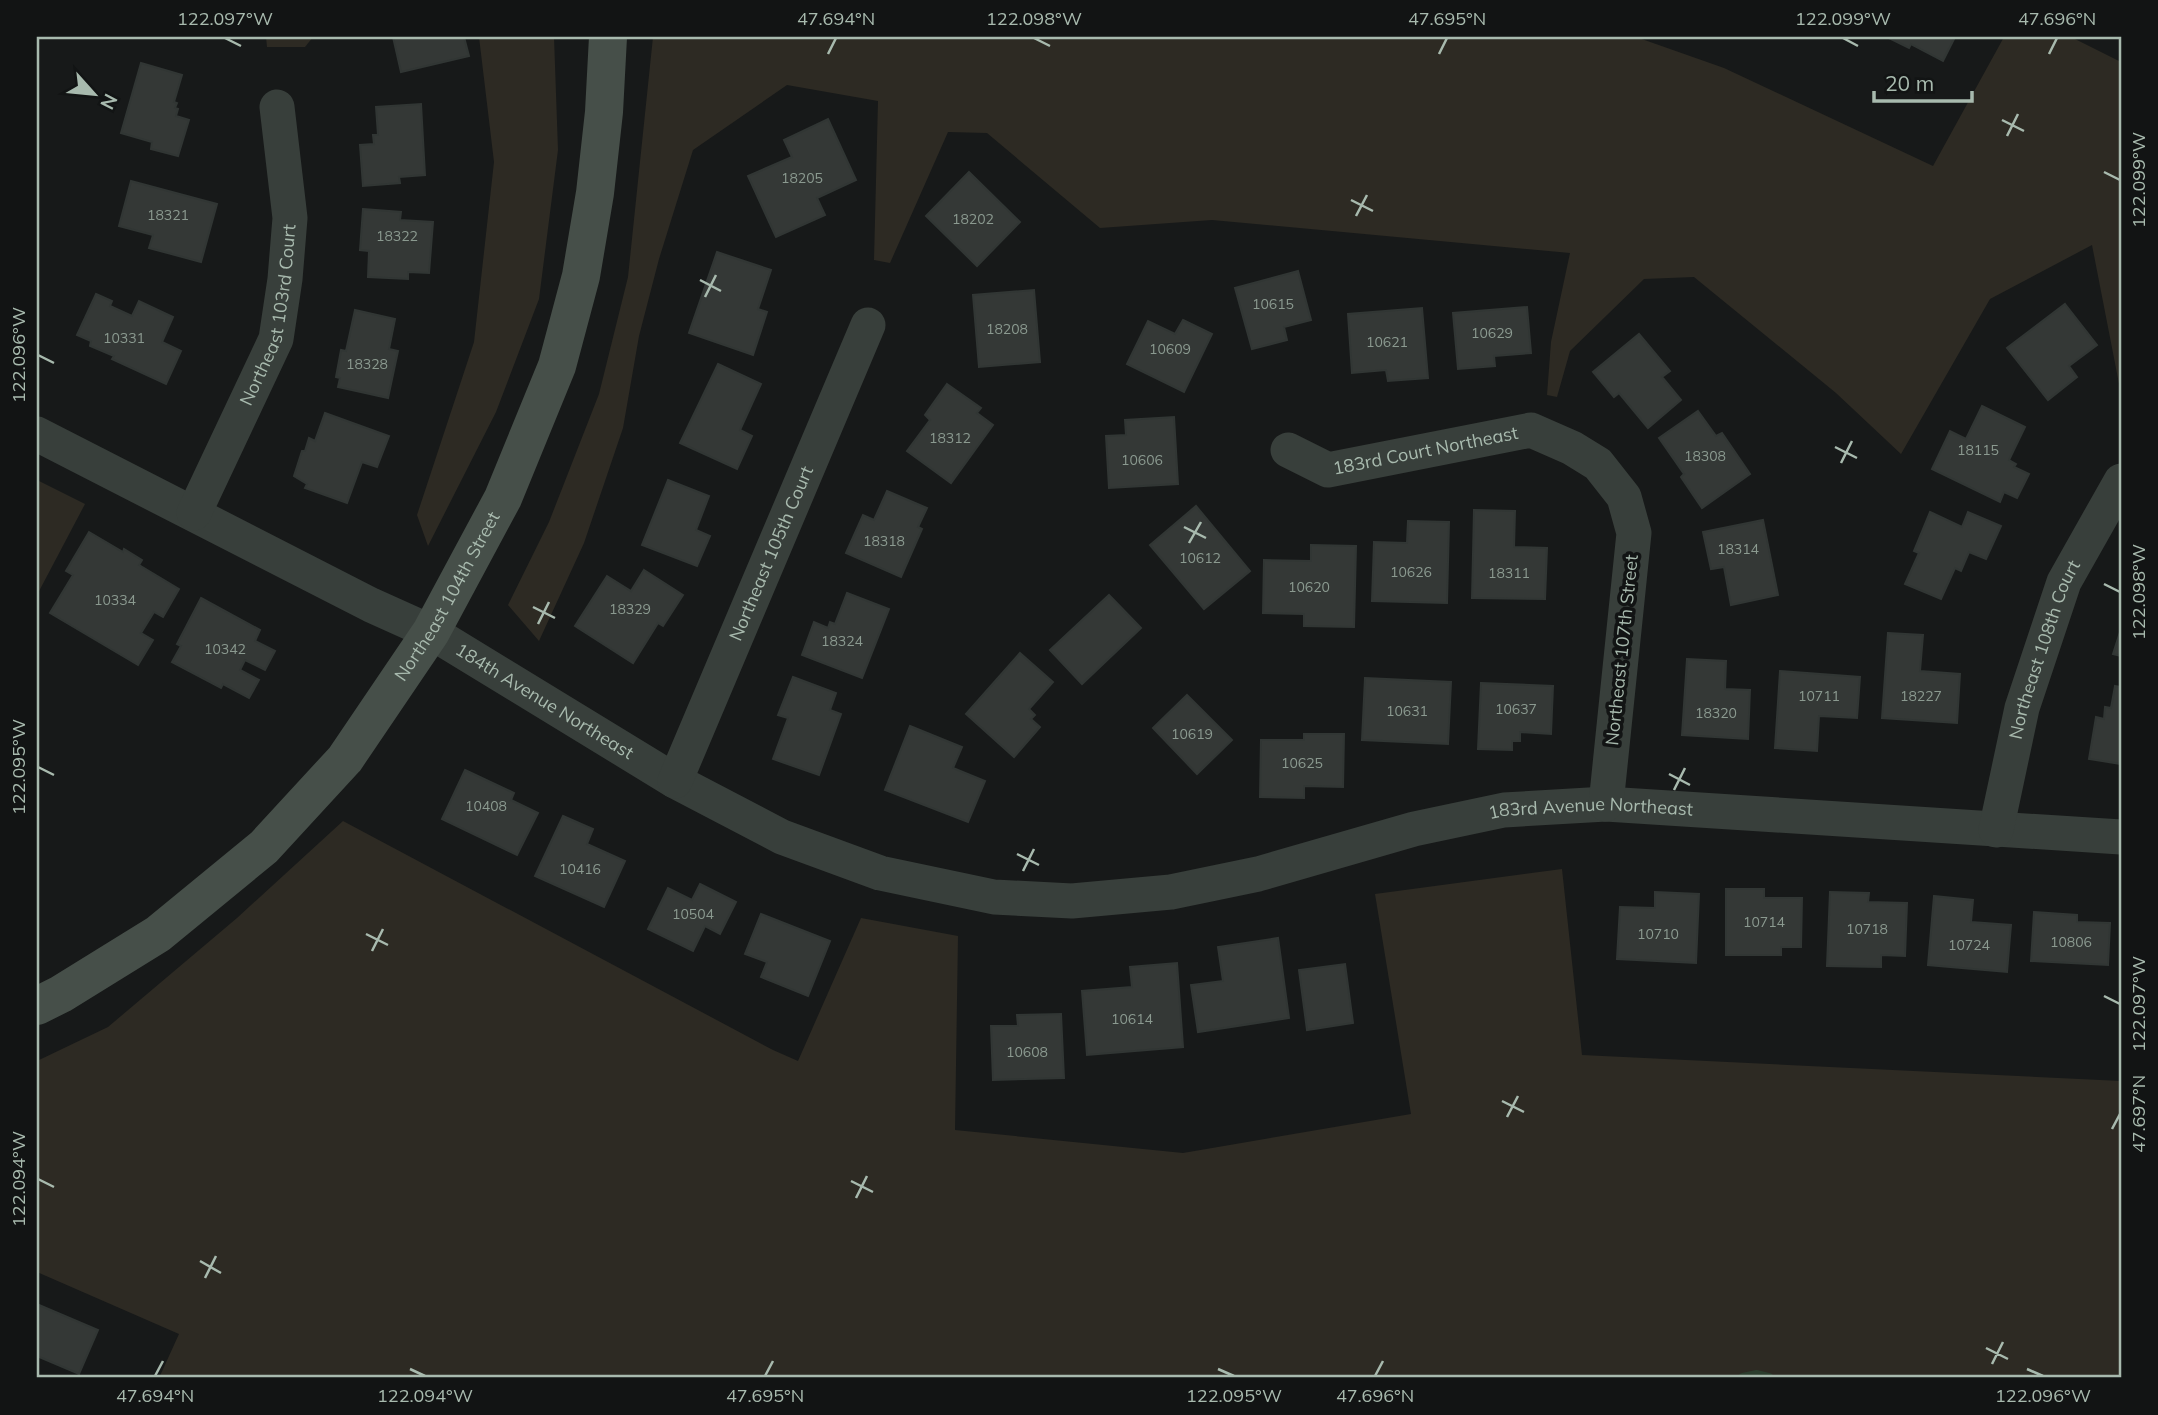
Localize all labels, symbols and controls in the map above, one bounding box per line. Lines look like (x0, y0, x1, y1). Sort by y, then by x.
text: 122.097°W (177, 7, 273, 30)
text: 47.694°N (797, 7, 875, 30)
text: 122.098°W (986, 7, 1082, 30)
text: 47.695°N (1408, 7, 1486, 30)
text: 122.099°W (1795, 7, 1891, 30)
text: 47.696°N (2018, 7, 2096, 30)
north arrow (60, 60, 130, 130)
scale bar (1874, 60, 1972, 104)
text: 20 m (1885, 70, 1934, 96)
text: N (95, 90, 123, 114)
text: 122.099°W (2127, 132, 2150, 228)
house number: 18205 (781, 169, 823, 187)
house number: 18321 (147, 206, 189, 224)
house number: 18202 (952, 210, 994, 228)
street label: Northeast 103rd Court (234, 223, 300, 409)
house number: 18322 (376, 227, 418, 245)
house number: 10615 (1252, 295, 1294, 313)
text: 122.096°W (7, 307, 30, 403)
house number: 18208 (986, 320, 1028, 338)
house number: 10629 (1471, 324, 1513, 342)
house number: 10331 (103, 329, 145, 347)
house number: 10621 (1366, 333, 1408, 351)
house number: 10609 (1149, 340, 1191, 358)
house number: 18328 (346, 355, 388, 373)
street label: 183rd Court Northeast (1331, 421, 1520, 480)
house number: 18312 (929, 429, 971, 447)
house number: 18115 (1957, 441, 1999, 459)
house number: 18308 (1684, 447, 1726, 465)
house number: 10606 (1121, 451, 1163, 469)
street label: Northeast 105th Court (724, 462, 818, 644)
street label: Northeast 104th Street (389, 507, 505, 685)
house number: 18318 (863, 532, 905, 550)
house number: 18314 (1717, 540, 1760, 558)
text: 122.098°W (2127, 544, 2150, 640)
house number: 10612 (1179, 549, 1221, 567)
street label: Northeast 107th Street (1600, 553, 1643, 746)
street label: Northeast 108th Court (2004, 556, 2085, 741)
house number: 10626 (1390, 563, 1432, 581)
house number: 18311 (1488, 564, 1530, 582)
house number: 10620 (1288, 578, 1330, 596)
house number: 10334 (94, 591, 137, 609)
house number: 18329 (609, 600, 651, 618)
house number: 18324 (821, 632, 864, 650)
street label: 184th Avenue Northeast (451, 638, 638, 764)
house number: 10342 (204, 640, 246, 658)
house number: 10711 (1798, 687, 1840, 705)
house number: 18227 (1900, 687, 1942, 705)
house number: 10637 (1495, 700, 1537, 718)
house number: 10631 (1386, 702, 1428, 720)
house number: 18320 (1695, 704, 1737, 722)
text: 122.095°W (7, 719, 30, 815)
house number: 10619 (1171, 725, 1213, 743)
house number: 10625 (1281, 754, 1323, 772)
street label: 183rd Avenue Northeast (1486, 792, 1694, 824)
house number: 10408 (465, 797, 507, 815)
house number: 10416 (559, 860, 601, 878)
house number: 10504 (672, 905, 715, 923)
house number: 10714 (1743, 913, 1786, 931)
house number: 10718 (1846, 920, 1888, 938)
house number: 10710 (1637, 925, 1679, 943)
house number: 10806 (2050, 933, 2092, 951)
house number: 10724 (1948, 936, 1991, 954)
text: 122.097°W (2127, 956, 2150, 1052)
house number: 10614 (1111, 1010, 1154, 1028)
house number: 10608 (1006, 1043, 1048, 1061)
text: 47.697°N (2127, 1075, 2150, 1153)
text: 122.094°W (7, 1131, 30, 1227)
text: 47.694°N (116, 1384, 194, 1407)
text: 122.094°W (377, 1384, 473, 1407)
text: 47.695°N (726, 1384, 804, 1407)
text: 122.095°W (1186, 1384, 1282, 1407)
text: 47.696°N (1336, 1384, 1414, 1407)
text: 122.096°W (1995, 1384, 2091, 1407)

